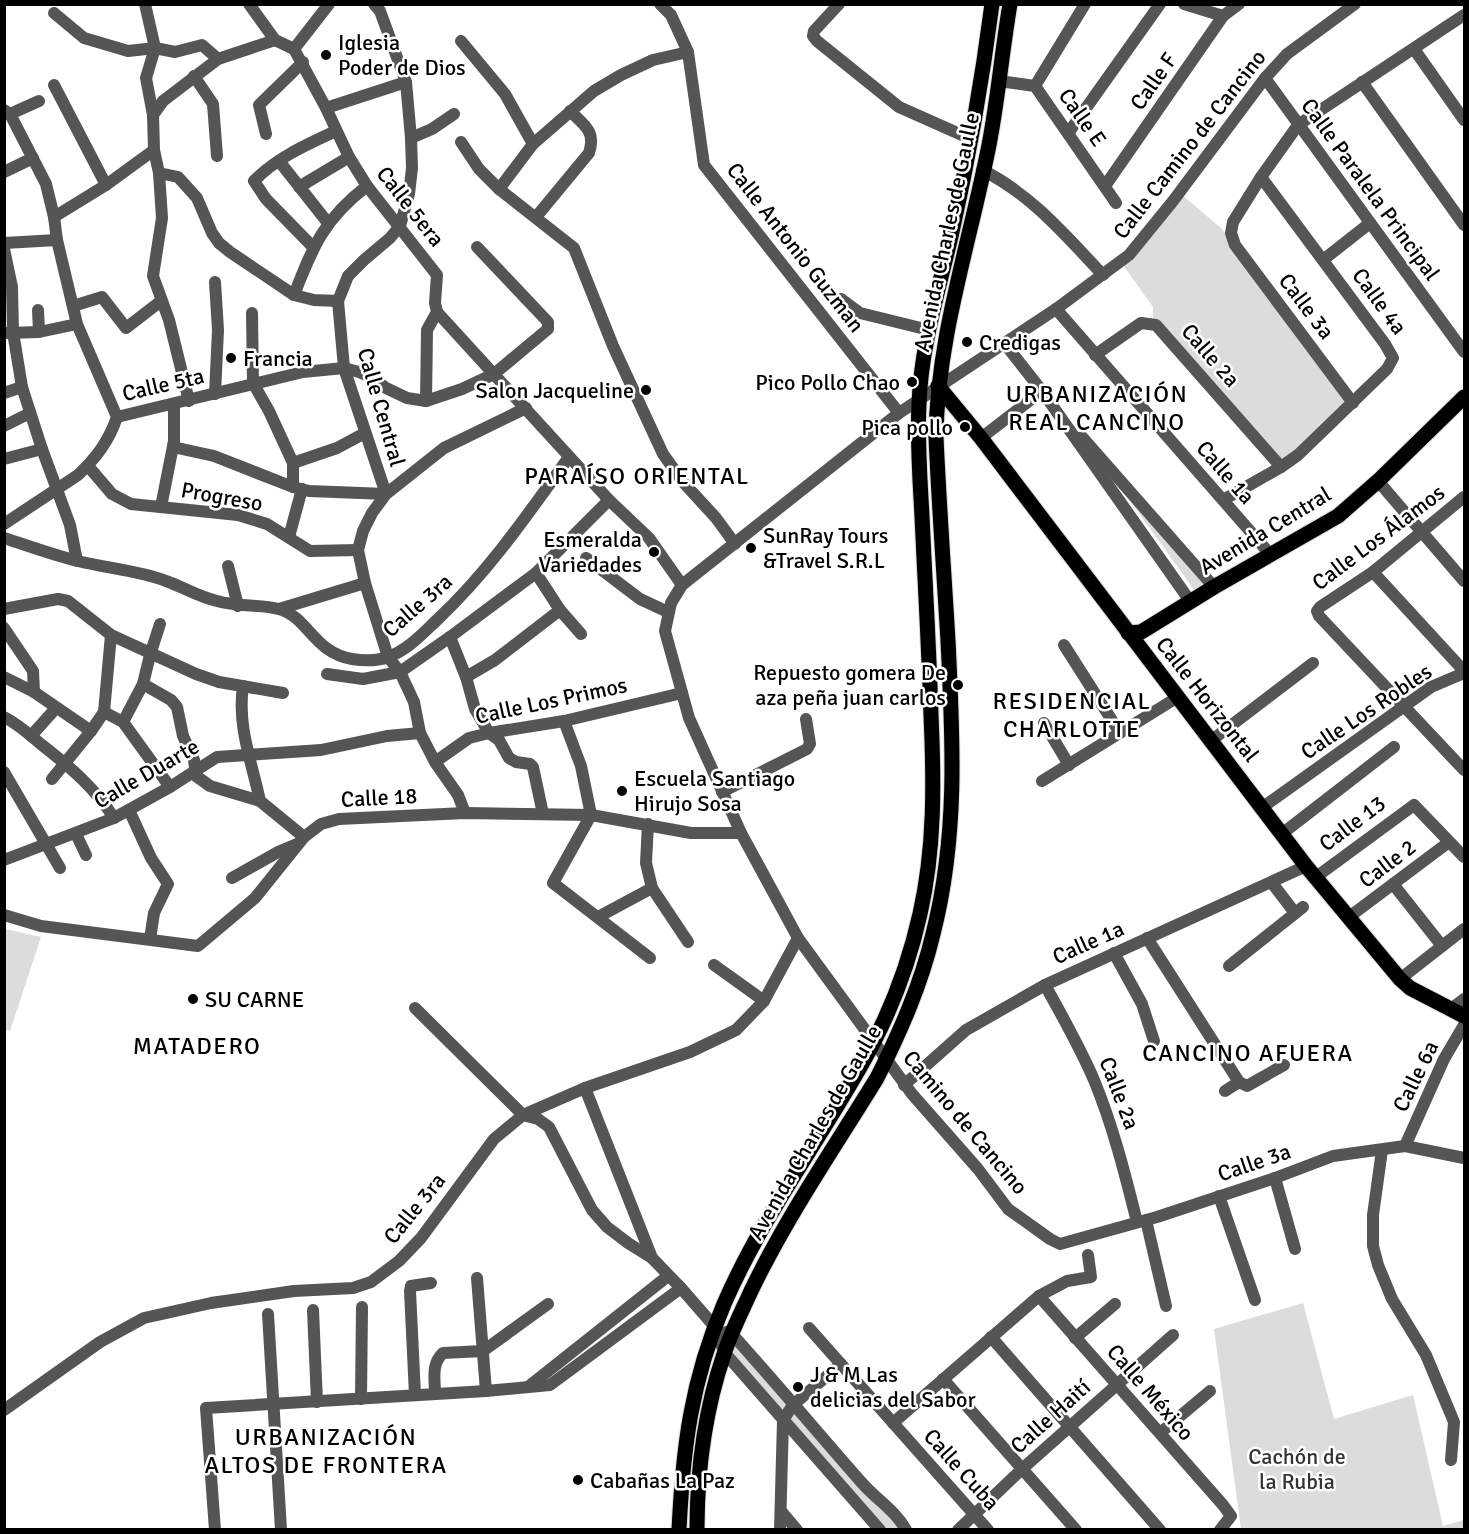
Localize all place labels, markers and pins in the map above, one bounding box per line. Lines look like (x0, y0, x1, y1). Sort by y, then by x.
place label: Iglesia Poder de Dios (338, 29, 466, 81)
marker: Iglesia Poder de Dios (319, 48, 333, 62)
place label: Credigas (979, 329, 1061, 356)
marker: Credigas (960, 335, 974, 349)
place label: Francia (243, 345, 313, 372)
marker: Francia (224, 351, 238, 365)
place label: Pico Pollo Chao (755, 369, 900, 396)
marker: Pico Pollo Chao (905, 375, 919, 389)
place label: Salon Jacqueline (475, 377, 634, 404)
marker: Salon Jacqueline (639, 383, 653, 397)
place label: Pica pollo (861, 414, 953, 441)
marker: Pica pollo (958, 420, 972, 434)
place label: SunRay Tours &Travel S.R.L (763, 522, 889, 574)
place label: Esmeralda Variedades (539, 526, 642, 578)
marker: SunRay Tours &Travel S.R.L (744, 541, 758, 555)
marker: Esmeralda Variedades (647, 545, 661, 559)
place label: Repuesto gomera De aza peña juan carlos (753, 659, 946, 711)
marker: Repuesto gomera De aza peña juan carlos (951, 678, 965, 692)
place label: Escuela Santiago Hirujo Sosa (634, 765, 795, 817)
marker: Escuela Santiago Hirujo Sosa (615, 784, 629, 798)
place label: SU CARNE (205, 986, 304, 1013)
marker: SU CARNE (186, 992, 200, 1006)
place label: J & M Las delicias del Sabor (810, 1361, 976, 1413)
marker: J & M Las delicias del Sabor (791, 1380, 805, 1394)
place label: Cabañas La Paz (590, 1467, 735, 1494)
marker: Cabañas La Paz (571, 1473, 585, 1487)

